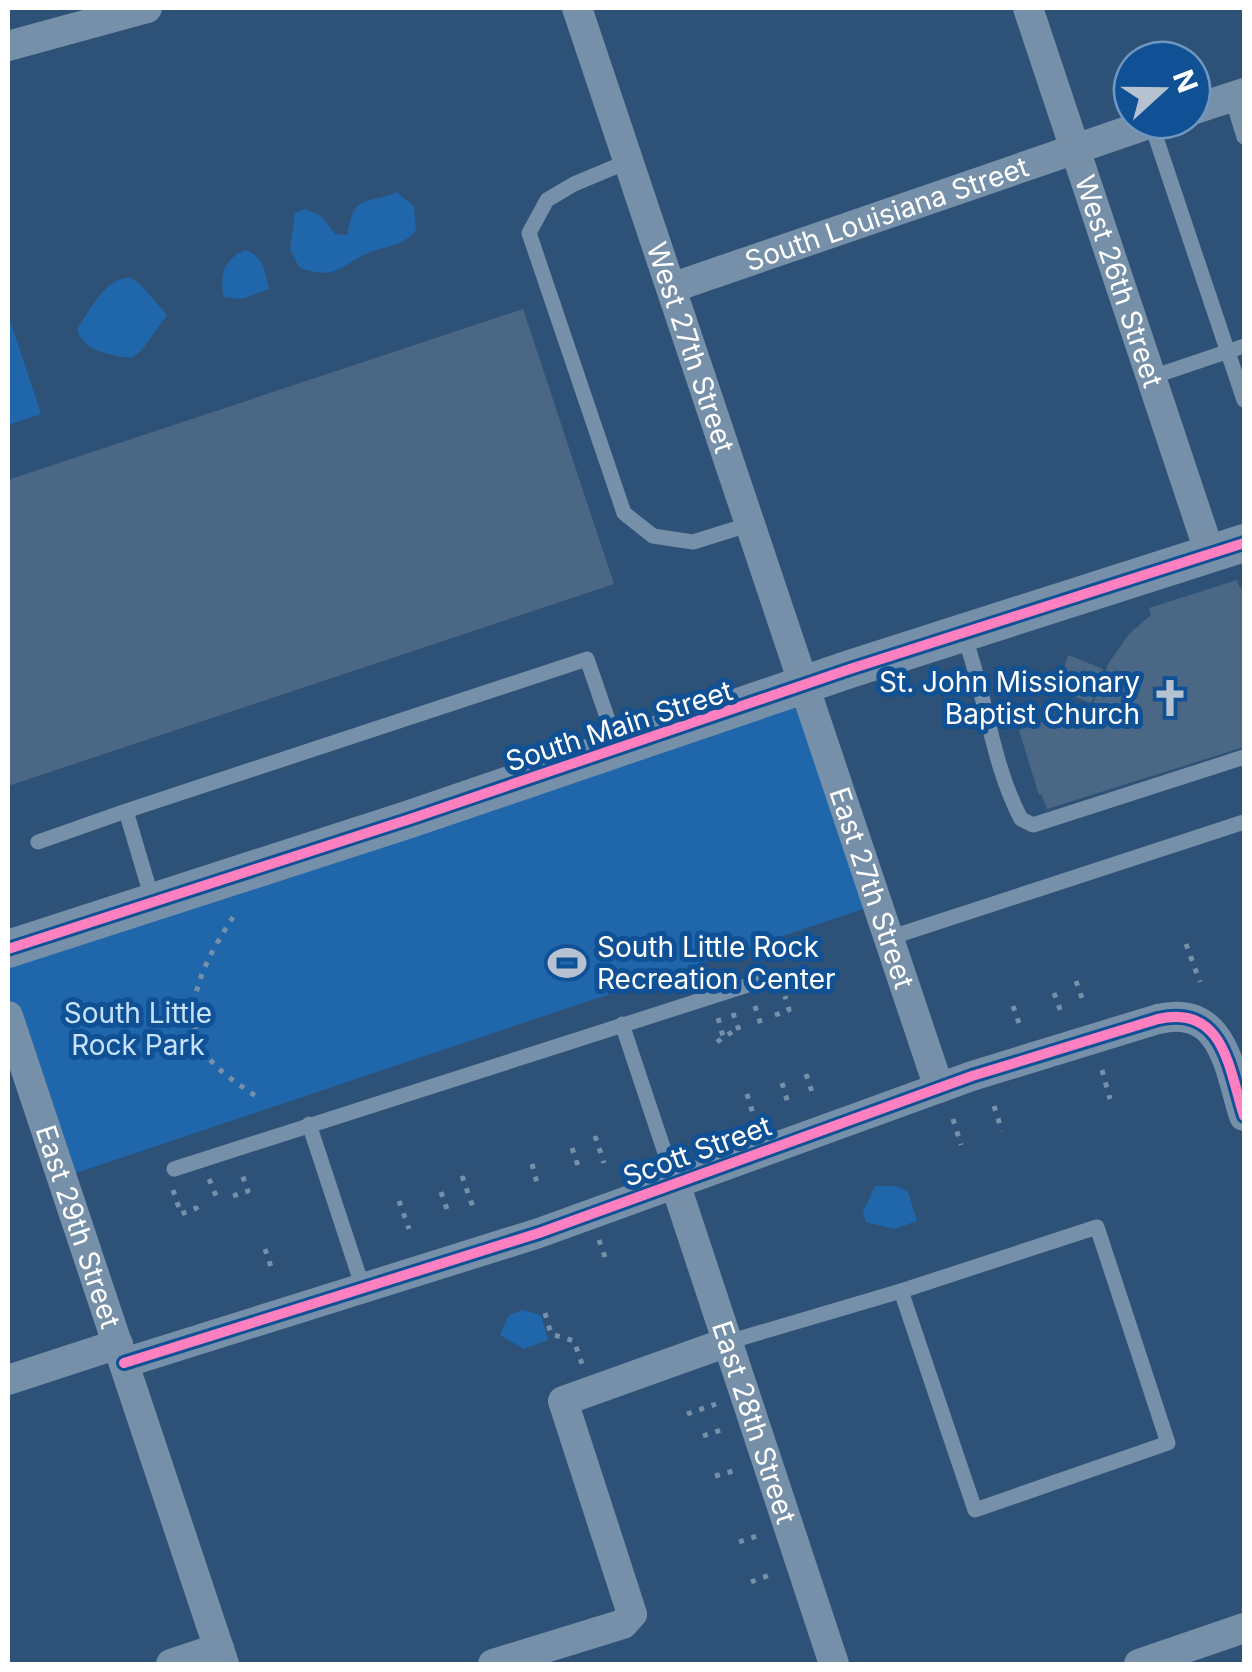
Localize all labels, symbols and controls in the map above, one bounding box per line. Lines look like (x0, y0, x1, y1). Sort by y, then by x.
north arrow (1112, 40, 1212, 140)
text: N (1166, 65, 1205, 97)
street label: South Louisiana Street (740, 150, 1033, 278)
street label: West 26th Street (1068, 171, 1170, 392)
street label: West 27th Street (640, 238, 742, 457)
place label: St. John Missionary Baptist Church (879, 665, 1140, 731)
street label: South Main Street (501, 673, 737, 779)
church icon: St. John Missionary Baptist Church (1149, 677, 1191, 719)
street label: East 27th Street (822, 783, 921, 993)
place label: South Little Rock Recreation Center (597, 930, 836, 996)
sports icon: South Little Rock Recreation Center (546, 942, 588, 984)
park label: South Little Rock Park (64, 996, 212, 1062)
street label: Scott Street (618, 1108, 776, 1194)
street label: East 29th Street (29, 1121, 128, 1333)
street label: East 28th Street (705, 1317, 803, 1528)

